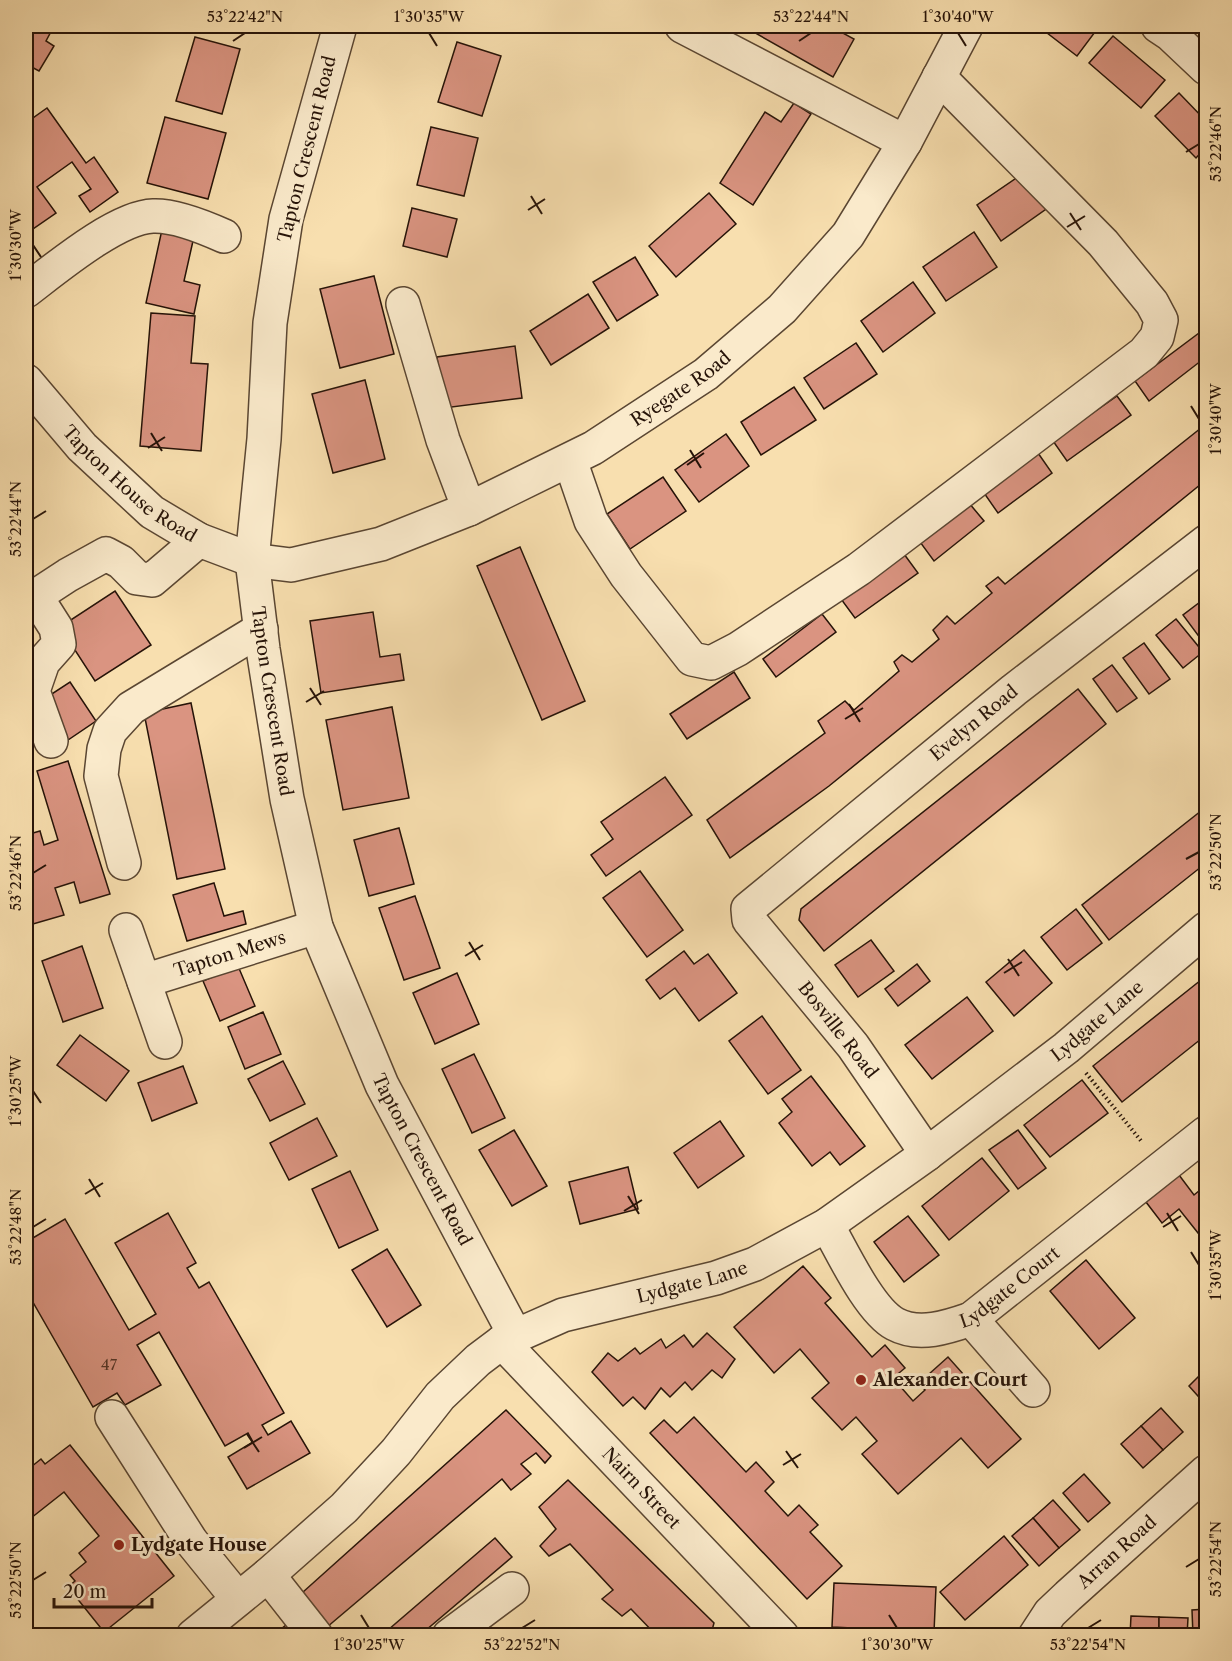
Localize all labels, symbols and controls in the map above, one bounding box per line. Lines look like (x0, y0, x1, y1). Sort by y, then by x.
text: 53°22'42"N (207, 7, 283, 26)
text: 1°30'35"W (394, 7, 465, 26)
text: 53°22'44"N (773, 7, 849, 26)
text: 1°30'40"W (922, 7, 994, 26)
street label: Tapton Crescent Road (273, 53, 341, 245)
text: 53°22'46"N (1206, 106, 1225, 182)
text: 1°30'30"W (6, 208, 25, 281)
street label: Ryegate Road (627, 347, 735, 431)
text: 1°30'40"W (1206, 383, 1225, 455)
street label: Tapton House Road (58, 421, 201, 547)
text: 53°22'44"N (6, 481, 25, 557)
street label: Tapton Crescent Road (247, 605, 297, 798)
street label: Evelyn Road (925, 680, 1022, 766)
text: 53°22'50"N (1206, 813, 1225, 891)
text: 53°22'46"N (6, 835, 25, 911)
street label: Tapton Mews (171, 926, 288, 982)
street label: Lydgate Lane (1047, 976, 1148, 1066)
street label: Bosville Road (793, 977, 883, 1083)
text: 1°30'25"W (6, 1055, 25, 1126)
street label: Tapton Crescent Road (368, 1070, 476, 1249)
text: 53°22'48"N (6, 1189, 25, 1265)
text: 1°30'35"W (1206, 1229, 1225, 1300)
street label: Lydgate Court (957, 1242, 1065, 1333)
street label: Lydgate Lane (634, 1256, 751, 1308)
house number: 47 (101, 1355, 118, 1374)
place label: Alexander Court (872, 1369, 1028, 1391)
marker: Alexander Court (854, 1373, 868, 1387)
street label: Nairn Street (597, 1443, 686, 1534)
street label: Arran Road (1072, 1511, 1161, 1594)
text: 53°22'54"N (1206, 1521, 1225, 1597)
place label: Lydgate House (131, 1534, 267, 1556)
marker: Lydgate House (112, 1538, 126, 1552)
text: 53°22'50"N (6, 1541, 25, 1619)
scale bar (54, 1571, 152, 1609)
text: 20 m (63, 1581, 107, 1603)
text: 1°30'25"W (334, 1635, 405, 1654)
text: 53°22'52"N (484, 1635, 560, 1654)
text: 1°30'30"W (861, 1635, 934, 1654)
text: 53°22'54"N (1050, 1635, 1126, 1654)

